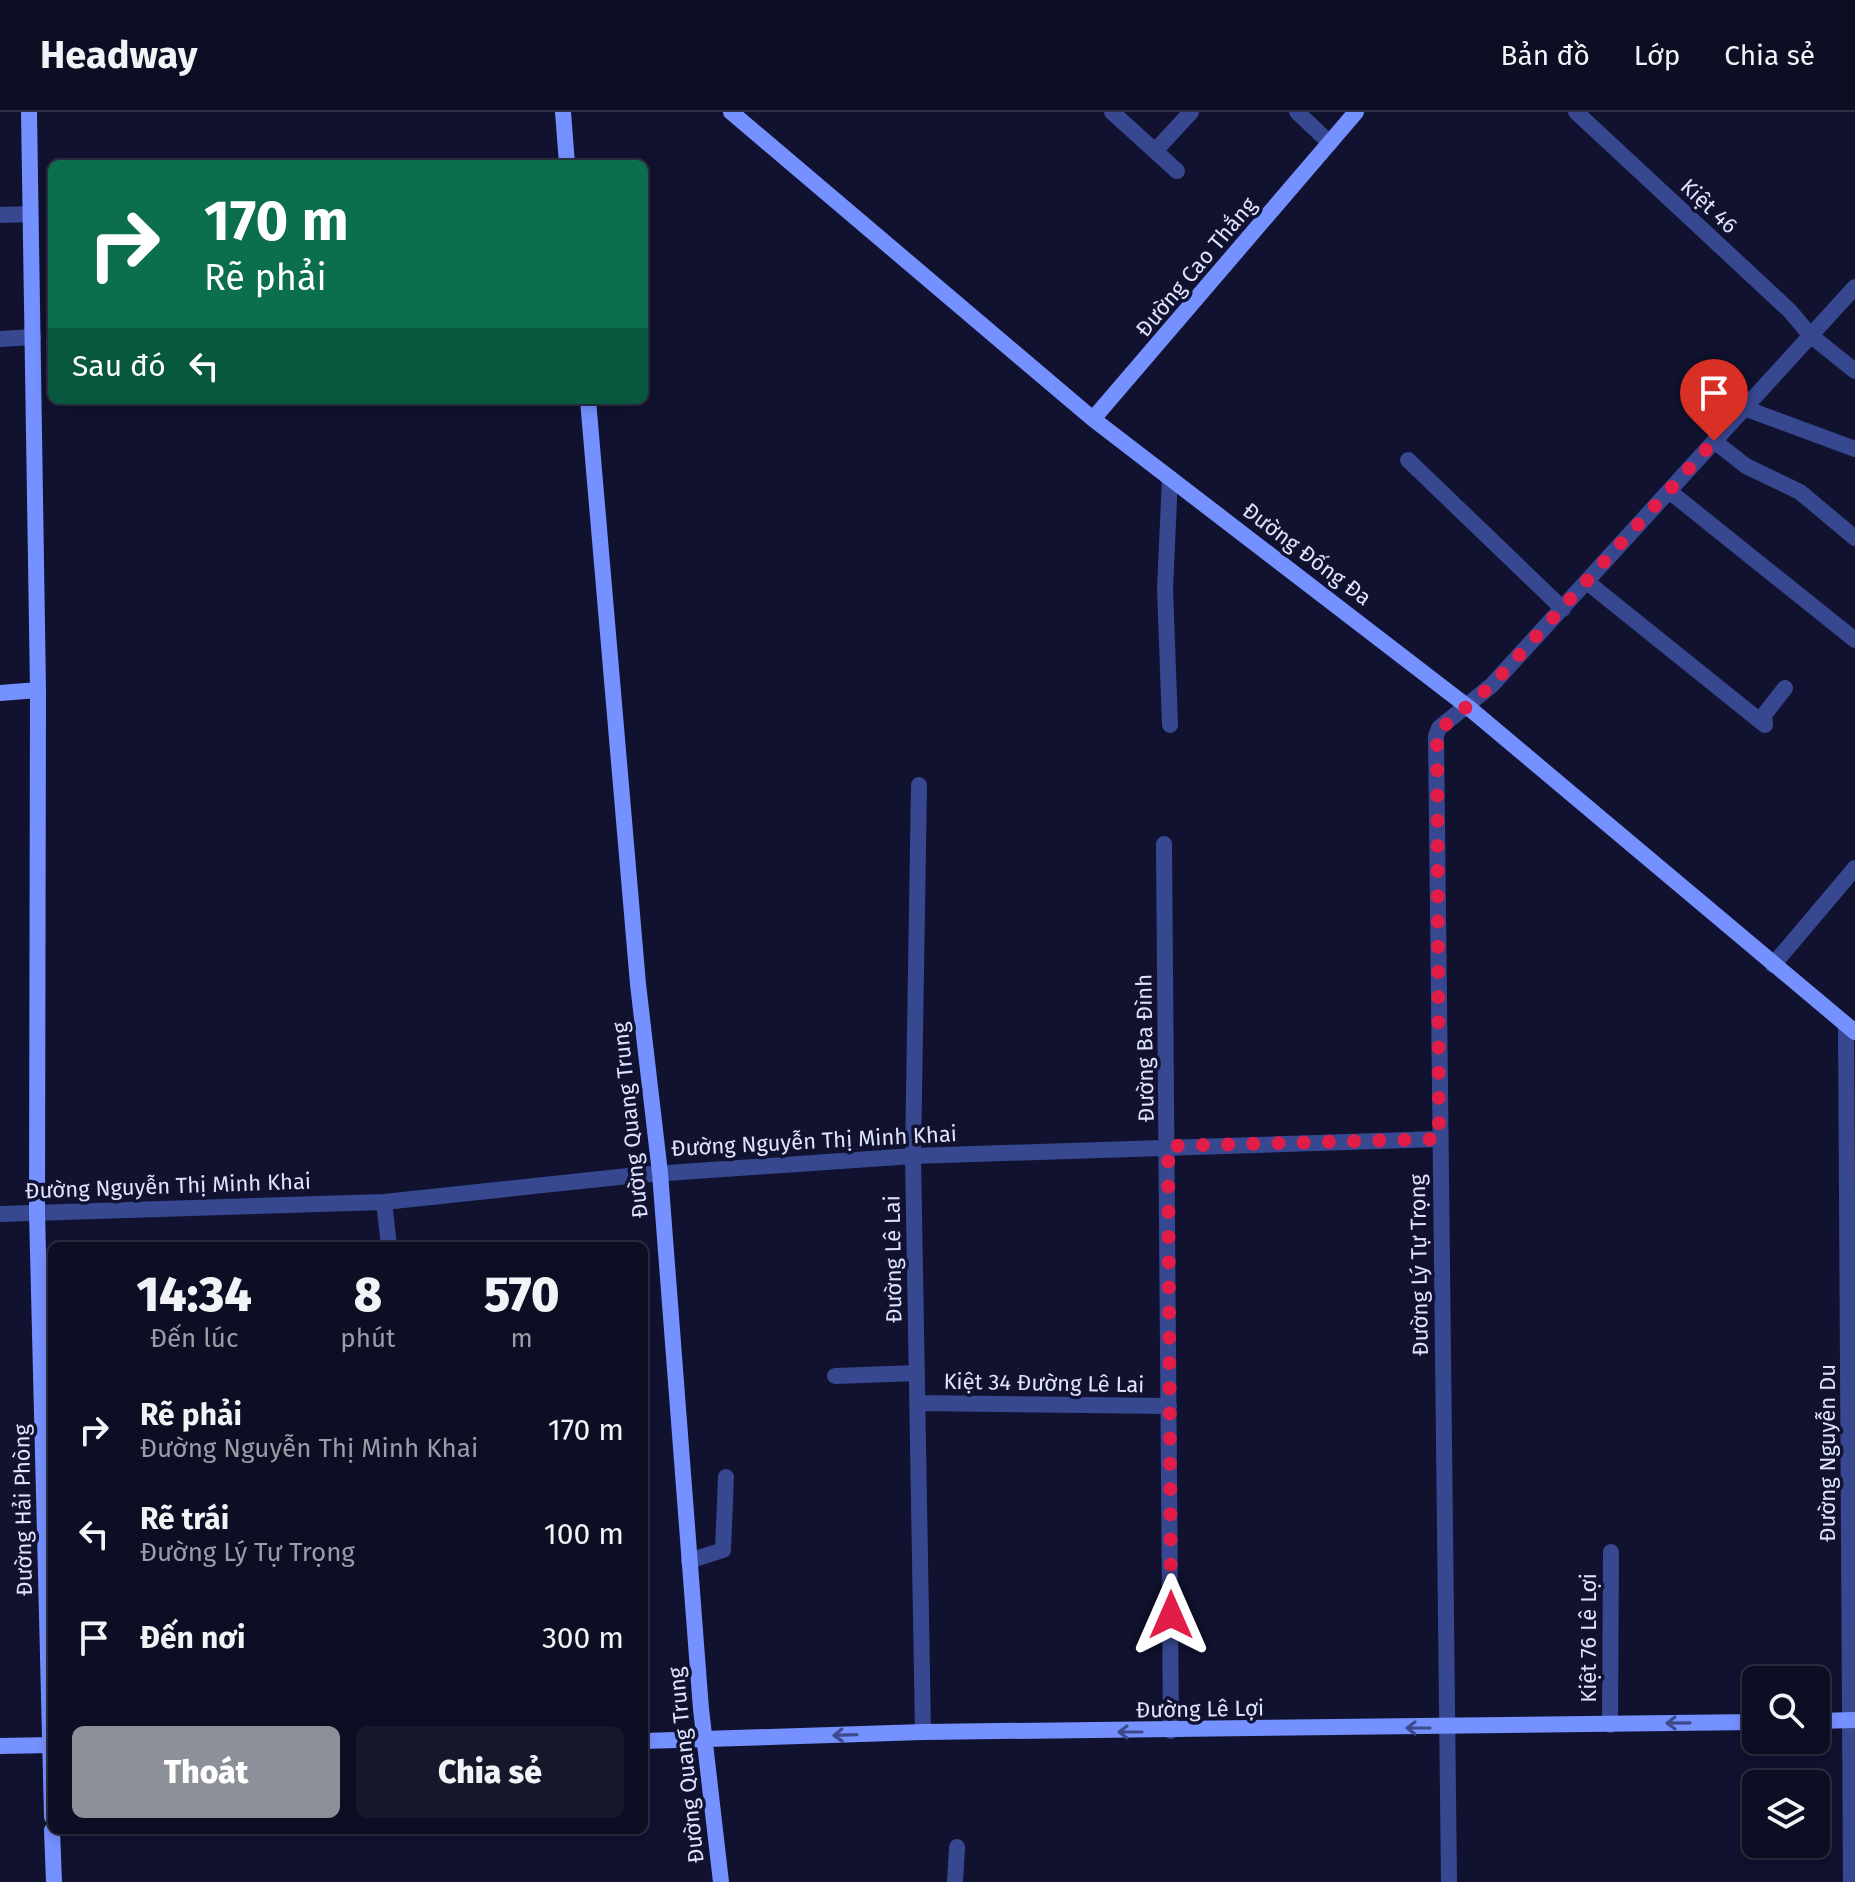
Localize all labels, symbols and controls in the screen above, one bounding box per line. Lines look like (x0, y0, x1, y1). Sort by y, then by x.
text: Headway (40, 32, 197, 78)
text: Bản đồ (1500, 39, 1590, 72)
text: Lớp (1634, 39, 1680, 72)
text: Chia sẻ (1724, 39, 1815, 72)
street label: Kiệt 46 (1675, 173, 1743, 239)
text: 170 m (204, 188, 349, 255)
street label: Đường Cao Thắng (1130, 191, 1263, 342)
icon: right (72, 192, 176, 296)
text: Rẽ phải (204, 256, 327, 300)
icon: left (182, 344, 226, 388)
text: Sau đó (72, 348, 166, 384)
pin (1680, 359, 1748, 441)
icon: arrive (1692, 371, 1736, 415)
street label: Đường Đống Đa (1237, 497, 1377, 611)
street label: Đường Ba Đình (1130, 974, 1160, 1122)
street label: Đường Quang Trung (606, 1020, 654, 1219)
street label: Đường Nguyễn Thị Minh Khai (670, 1120, 958, 1162)
street label: Đường Nguyễn Thị Minh Khai (24, 1168, 312, 1204)
street label: Đường Lý Tự Trọng (1404, 1173, 1434, 1356)
street label: Đường Lê Lai (878, 1195, 908, 1323)
text: 14:34 (136, 1266, 252, 1324)
text: 8 (354, 1266, 382, 1324)
text: 570 (484, 1266, 560, 1324)
text: Đến lúc (150, 1323, 238, 1354)
text: phút (340, 1323, 396, 1354)
text: m (511, 1323, 533, 1354)
street label: Đường Nguyễn Du (1814, 1364, 1841, 1542)
street label: Kiệt 34 Đường Lê Lai (943, 1368, 1145, 1398)
text: Rẽ phải (140, 1397, 242, 1433)
icon: right (72, 1408, 116, 1452)
text: 170 m (548, 1412, 624, 1448)
street label: Đường Hải Phòng (8, 1423, 38, 1596)
text: Đường Nguyễn Thị Minh Khai (140, 1433, 478, 1464)
text: Rẽ trái (140, 1501, 229, 1537)
icon: left (72, 1512, 116, 1556)
text: 100 m (544, 1516, 624, 1552)
text: Đường Lý Tự Trọng (140, 1537, 355, 1568)
position arrow (1129, 1573, 1213, 1657)
street label: Kiệt 76 Lê Lợi (1575, 1573, 1602, 1703)
icon: arrive (72, 1616, 116, 1660)
text: Đến nơi (140, 1620, 245, 1656)
text: 300 m (542, 1620, 624, 1656)
street label: Đường Quang Trung (662, 1665, 710, 1864)
map controls (1742, 1666, 1830, 1858)
button: search (1742, 1666, 1830, 1754)
street label: Đường Lê Lợi (1136, 1694, 1264, 1724)
one-way arrow (1665, 1716, 1692, 1731)
one-way arrow (1405, 1720, 1432, 1736)
one-way arrow (1117, 1724, 1144, 1740)
button: Thoát (72, 1726, 340, 1818)
button: Chia sẻ (356, 1726, 624, 1818)
one-way arrow (832, 1728, 859, 1743)
button: layers (1742, 1770, 1830, 1858)

